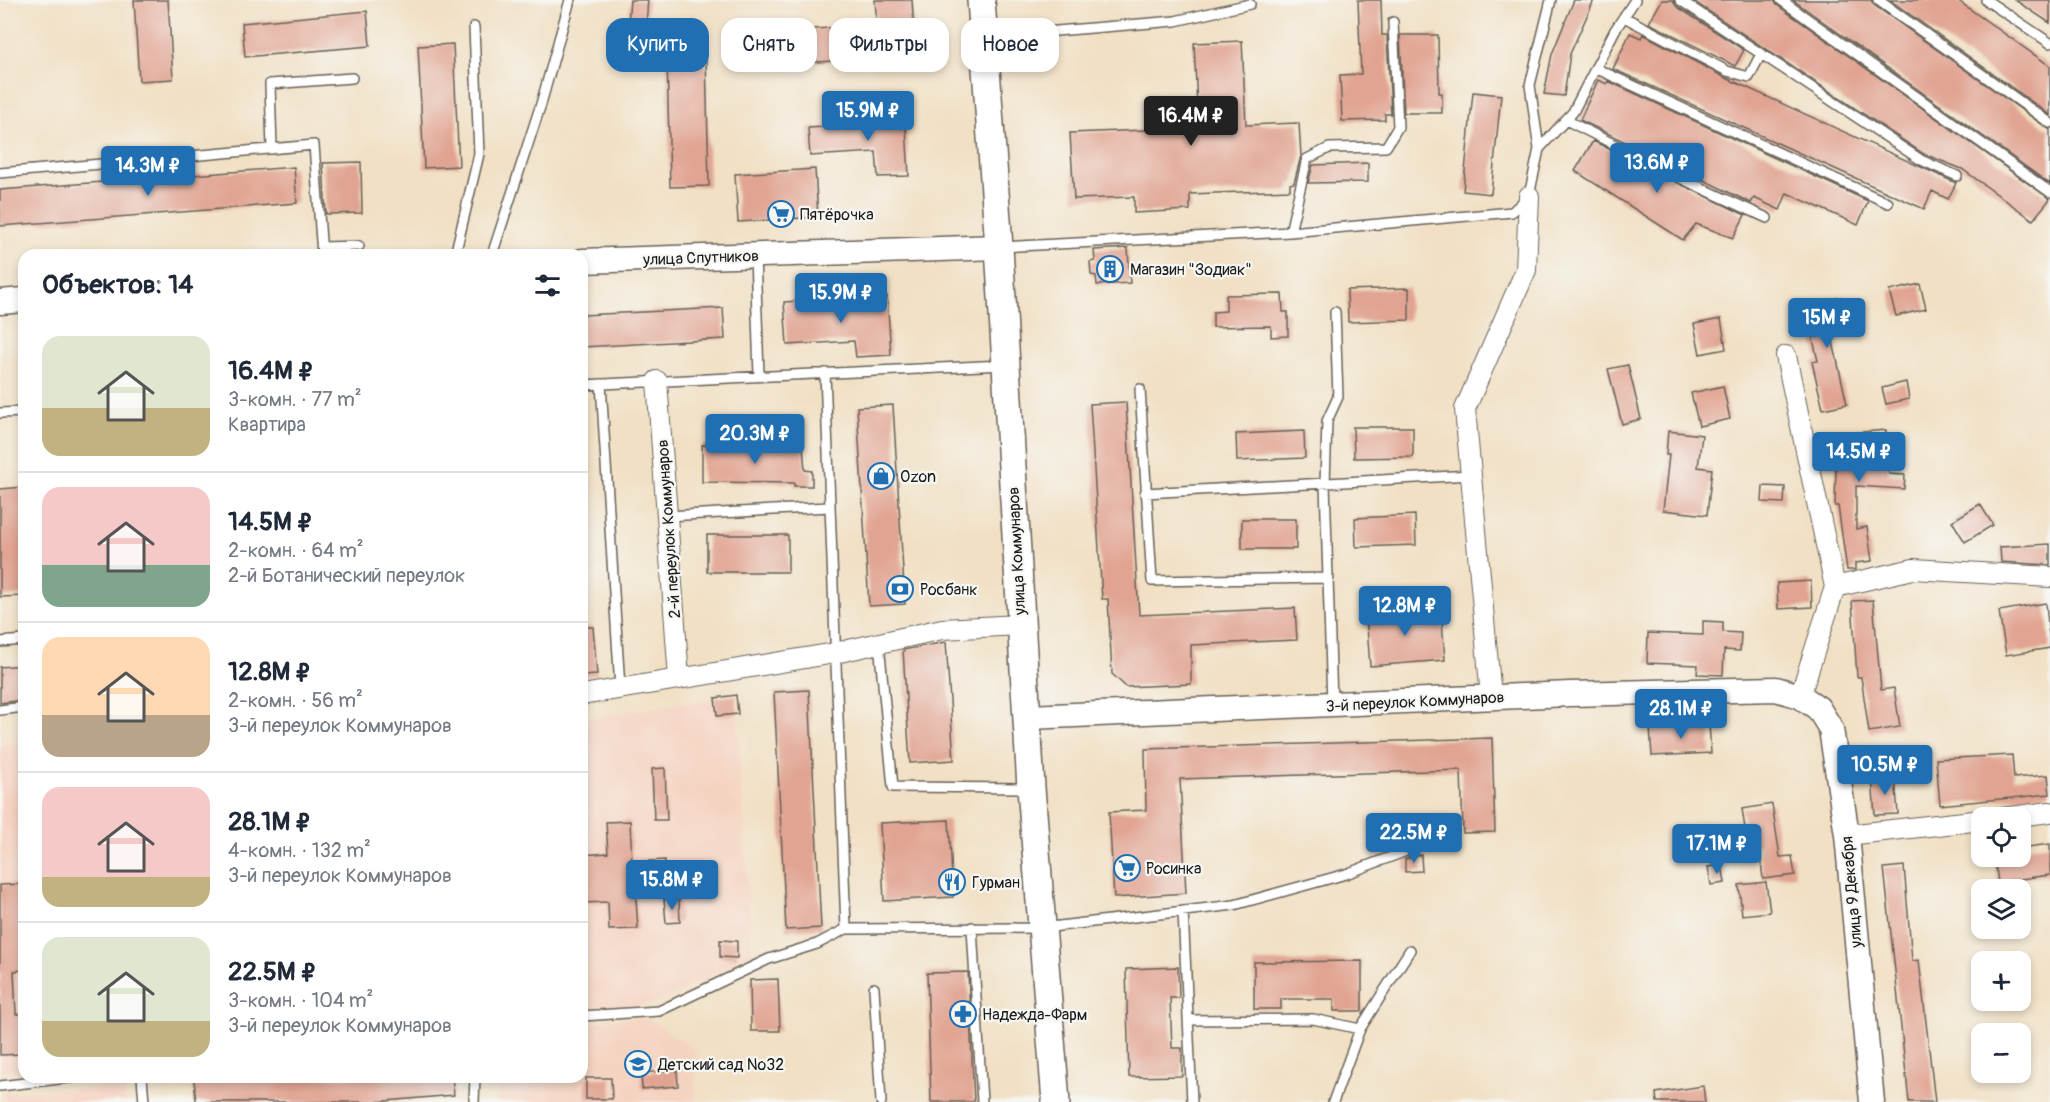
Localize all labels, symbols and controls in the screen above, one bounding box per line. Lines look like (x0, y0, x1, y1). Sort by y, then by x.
chip: Купить (606, 18, 709, 72)
chip: Снять (721, 18, 817, 72)
chip: Фильтры (829, 18, 949, 72)
chip: Новое (961, 18, 1059, 72)
pin: 15.9M ₽ (813, 91, 923, 142)
pin: 16.4M ₽ (1136, 96, 1246, 147)
text: 15.9M ₽ (836, 98, 900, 123)
text: 16.4M ₽ (1158, 103, 1224, 128)
pin: 13.6M ₽ (1602, 143, 1712, 194)
pin: 14.3M ₽ (93, 146, 203, 197)
text: 13.6M ₽ (1624, 150, 1690, 175)
text: 14.3M ₽ (115, 153, 181, 178)
supermarket icon: Пятёрочка (766, 199, 796, 229)
place label: Пятёрочка (800, 205, 874, 225)
street label: улица Спутников (642, 246, 759, 270)
building icon: Магазин "Зодиак" (1095, 254, 1125, 284)
place label: Магазин "Зодиак" (1130, 260, 1252, 280)
text: Объектов: 14 (42, 269, 193, 301)
icon: filters (531, 269, 564, 302)
pin: 15.9M ₽ (786, 273, 896, 324)
text: 15.9M ₽ (809, 280, 873, 305)
pin: 15M ₽ (1785, 298, 1869, 349)
text: 15M ₽ (1802, 305, 1852, 330)
text: 16.4M ₽ (228, 355, 314, 387)
icon: home (90, 360, 162, 432)
text: 3-комн. · 77 m² (228, 387, 362, 412)
text: Квартира (228, 412, 306, 437)
pin: 20.3M ₽ (700, 414, 810, 465)
text: 20.3M ₽ (719, 421, 791, 446)
pin: 14.5M ₽ (1804, 432, 1914, 483)
street label: 2-й переулок Коммунаров (653, 439, 685, 619)
text: 14.5M ₽ (1826, 439, 1892, 464)
shop icon: Ozon (866, 461, 896, 491)
place label: Ozon (900, 467, 936, 487)
street label: улица Коммунаров (1004, 486, 1030, 617)
text: 14.5M ₽ (228, 506, 313, 538)
icon: home (90, 511, 162, 583)
text: 2-комн. · 64 m² (228, 538, 364, 563)
text: 2-й Ботанический переулок (228, 563, 465, 588)
bank icon: Росбанк (885, 574, 915, 604)
place label: Росбанк (920, 580, 978, 600)
pin: 12.8M ₽ (1350, 586, 1460, 637)
text: 12.8M ₽ (1373, 593, 1437, 618)
text: 12.8M ₽ (228, 656, 311, 688)
icon: home (90, 661, 162, 733)
street label: 3-й переулок Коммунаров (1325, 687, 1505, 717)
text: 2-комн. · 56 m² (228, 688, 363, 713)
pin: 28.1M ₽ (1626, 689, 1736, 740)
text: 28.1M ₽ (1649, 696, 1713, 721)
text: 3-й переулок Коммунаров (228, 713, 452, 738)
pin: 10.5M ₽ (1830, 745, 1940, 796)
text: 10.5M ₽ (1851, 752, 1919, 777)
text: 28.1M ₽ (228, 806, 311, 838)
map controls (1971, 807, 2031, 1083)
button: locate (1971, 807, 2031, 867)
icon: home (90, 811, 162, 883)
pin: 22.5M ₽ (1359, 813, 1469, 864)
text: 22.5M ₽ (1380, 820, 1448, 845)
pin: 17.1M ₽ (1662, 824, 1772, 875)
text: 17.1M ₽ (1686, 831, 1748, 856)
street label: улица 9 Декабря (1837, 835, 1867, 950)
text: 4-комн. · 132 m² (228, 838, 371, 863)
supermarket icon: Росинка (1112, 853, 1142, 883)
place label: Росинка (1146, 859, 1201, 879)
pin: 15.8M ₽ (617, 860, 727, 911)
text: 3-й переулок Коммунаров (228, 863, 452, 888)
text: 15.8M ₽ (640, 867, 704, 892)
restaurant icon: Гурман (937, 867, 967, 897)
place label: Гурман (972, 873, 1020, 893)
button: layers (1971, 879, 2031, 939)
button: + (1971, 951, 2031, 1011)
text: 22.5M ₽ (228, 956, 317, 988)
icon: home (90, 961, 162, 1033)
text: 3-комн. · 104 m² (228, 988, 373, 1013)
pharmacy icon: Надежда-Фарм (948, 999, 978, 1029)
place label: Надежда-Фарм (982, 1005, 1087, 1025)
text: 3-й переулок Коммунаров (228, 1013, 452, 1038)
button: − (1971, 1023, 2031, 1083)
school or university icon: Детский сад №32 (623, 1049, 653, 1079)
place label: Детский сад №32 (657, 1055, 784, 1075)

